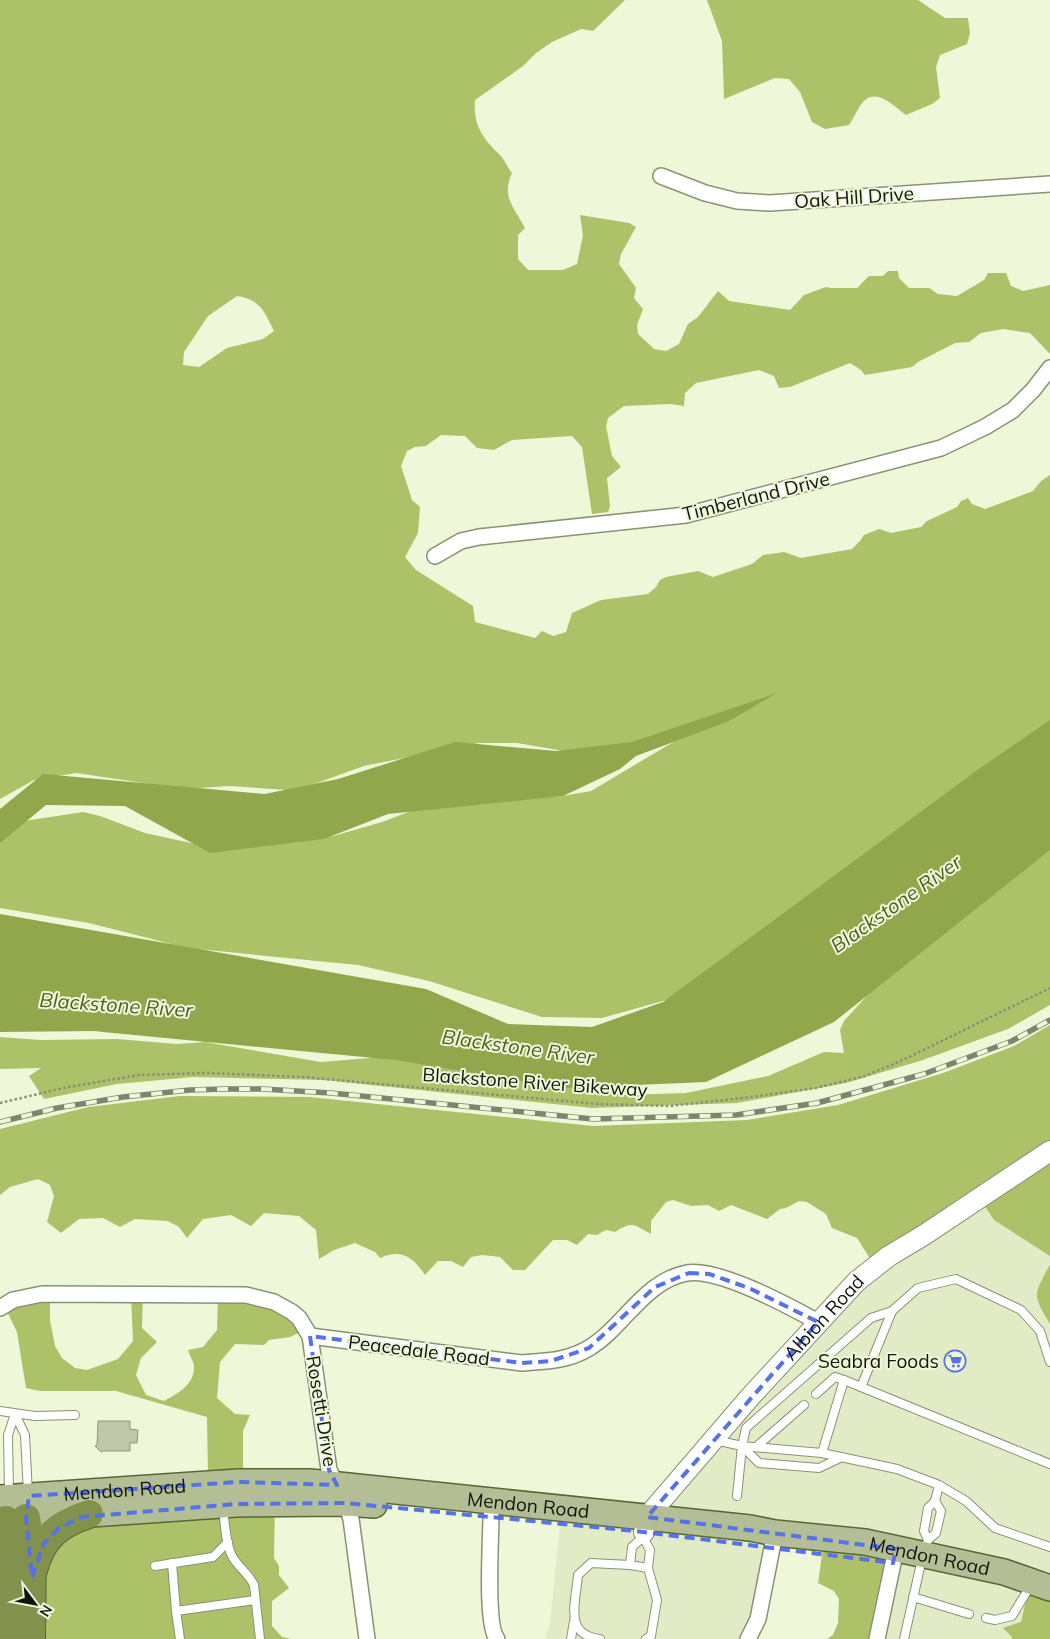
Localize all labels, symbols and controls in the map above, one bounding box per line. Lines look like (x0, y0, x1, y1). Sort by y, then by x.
street label: Oak Hill Drive (793, 181, 915, 213)
street label: Timberland Drive (680, 466, 832, 526)
water label: Blackstone River (826, 849, 966, 958)
water label: Blackstone River (39, 987, 194, 1022)
water label: Blackstone River (440, 1023, 597, 1070)
street label: Blackstone River Bikeway (422, 1062, 648, 1102)
street label: Albion Road (778, 1269, 869, 1365)
street label: Peacedale Road (347, 1329, 491, 1371)
place label: Seabra Foods (818, 1349, 939, 1373)
supermarket icon: Seabra Foods (943, 1349, 967, 1373)
street label: Rosetti Drive (301, 1354, 343, 1468)
street label: Mendon Road (63, 1474, 187, 1506)
street label: Mendon Road (466, 1487, 591, 1523)
street label: Mendon Road (867, 1531, 992, 1581)
north arrow (10, 1579, 60, 1629)
text: N (36, 1602, 56, 1620)

